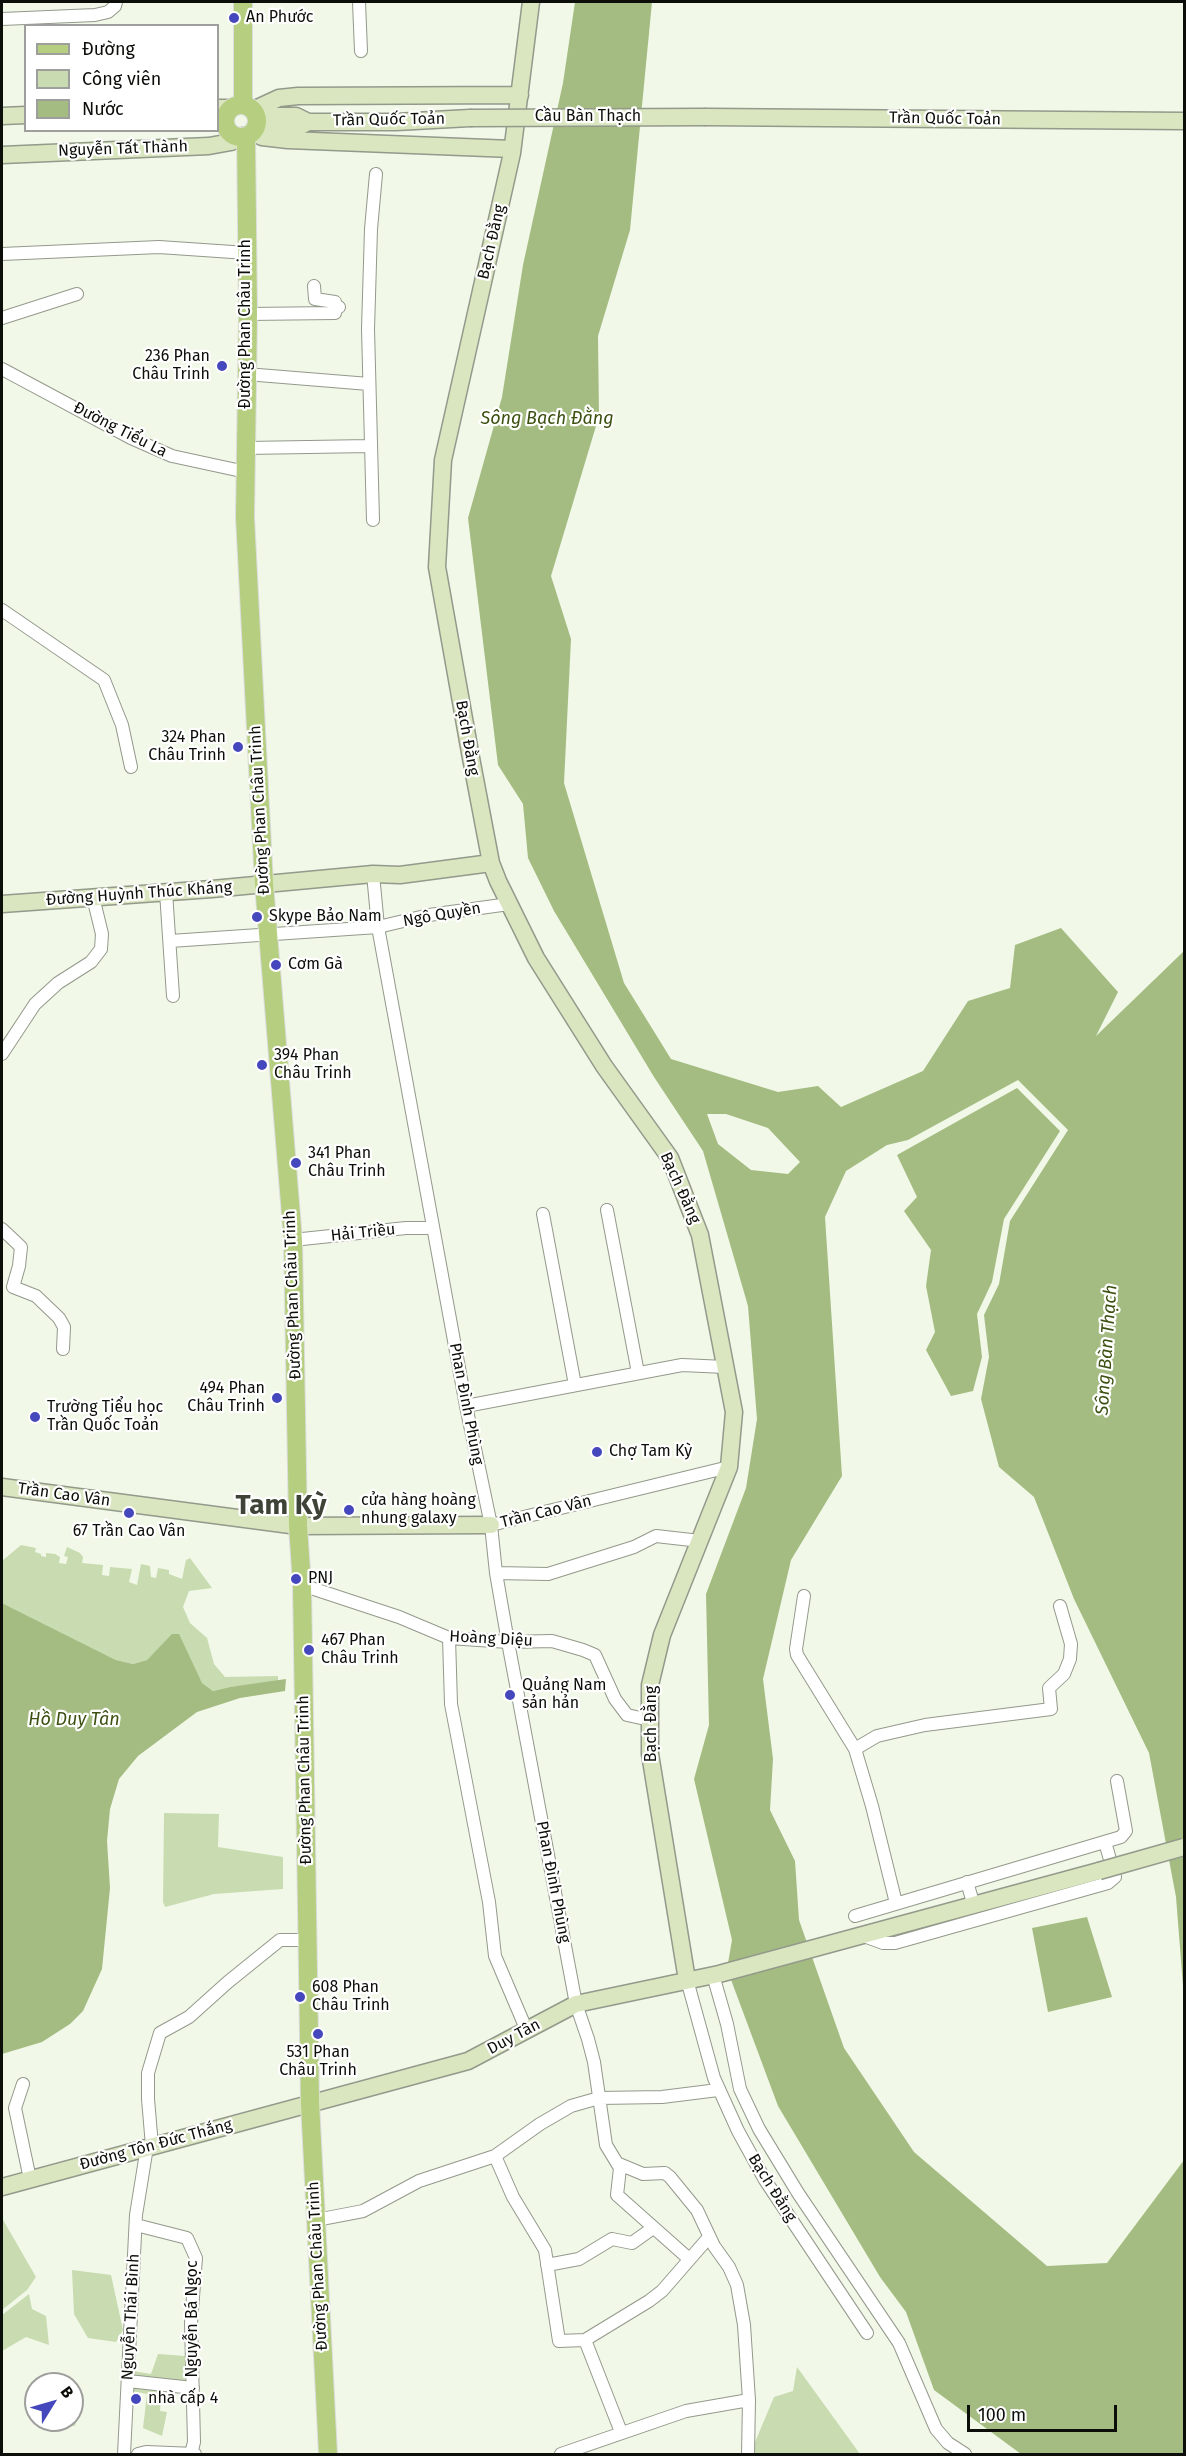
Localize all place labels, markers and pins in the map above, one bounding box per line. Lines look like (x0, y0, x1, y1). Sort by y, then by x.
place label: An Phước (246, 8, 313, 28)
marker: An Phước (227, 11, 241, 25)
place label: 236 Phan Châu Trinh (132, 347, 210, 385)
marker: 236 Phan Châu Trinh (215, 359, 229, 373)
place label: 324 Phan Châu Trinh (148, 728, 226, 766)
marker: 324 Phan Châu Trinh (231, 740, 245, 754)
place label: Skype Bảo Nam (269, 907, 382, 927)
marker: Skype Bảo Nam (250, 910, 264, 924)
place label: Cơm Gà (288, 955, 343, 975)
marker: Cơm Gà (269, 958, 283, 972)
place label: 394 Phan Châu Trinh (274, 1046, 352, 1084)
marker: 394 Phan Châu Trinh (255, 1058, 269, 1072)
place label: 341 Phan Châu Trinh (308, 1144, 386, 1182)
marker: 341 Phan Châu Trinh (289, 1156, 303, 1170)
place label: 494 Phan Châu Trinh (187, 1379, 265, 1417)
marker: 494 Phan Châu Trinh (270, 1391, 284, 1405)
place label: Trường Tiểu học Trần Quốc Toản (47, 1398, 163, 1436)
marker: Trường Tiểu học Trần Quốc Toản (28, 1410, 42, 1424)
place label: Chợ Tam Kỳ (609, 1442, 692, 1462)
marker: Chợ Tam Kỳ (590, 1445, 604, 1459)
place label: cửa hàng hoàng nhung galaxy (361, 1491, 476, 1529)
marker: cửa hàng hoàng nhung galaxy (342, 1503, 356, 1517)
marker: 67 Trần Cao Vân (122, 1506, 136, 1520)
place label: 67 Trần Cao Vân (73, 1522, 185, 1542)
place label: PNJ (308, 1569, 333, 1589)
marker: PNJ (289, 1572, 303, 1586)
place label: 467 Phan Châu Trinh (321, 1631, 399, 1669)
marker: 467 Phan Châu Trinh (302, 1643, 316, 1657)
place label: Quảng Nam sản hản (522, 1676, 606, 1714)
marker: Quảng Nam sản hản (503, 1688, 517, 1702)
place label: 608 Phan Châu Trinh (312, 1978, 390, 2016)
marker: 608 Phan Châu Trinh (293, 1990, 307, 2004)
marker: 531 Phan Châu Trinh (311, 2027, 325, 2041)
place label: 531 Phan Châu Trinh (279, 2043, 357, 2081)
place label: nhà cấp 4 (148, 2389, 218, 2409)
marker: nhà cấp 4 (129, 2392, 143, 2406)

